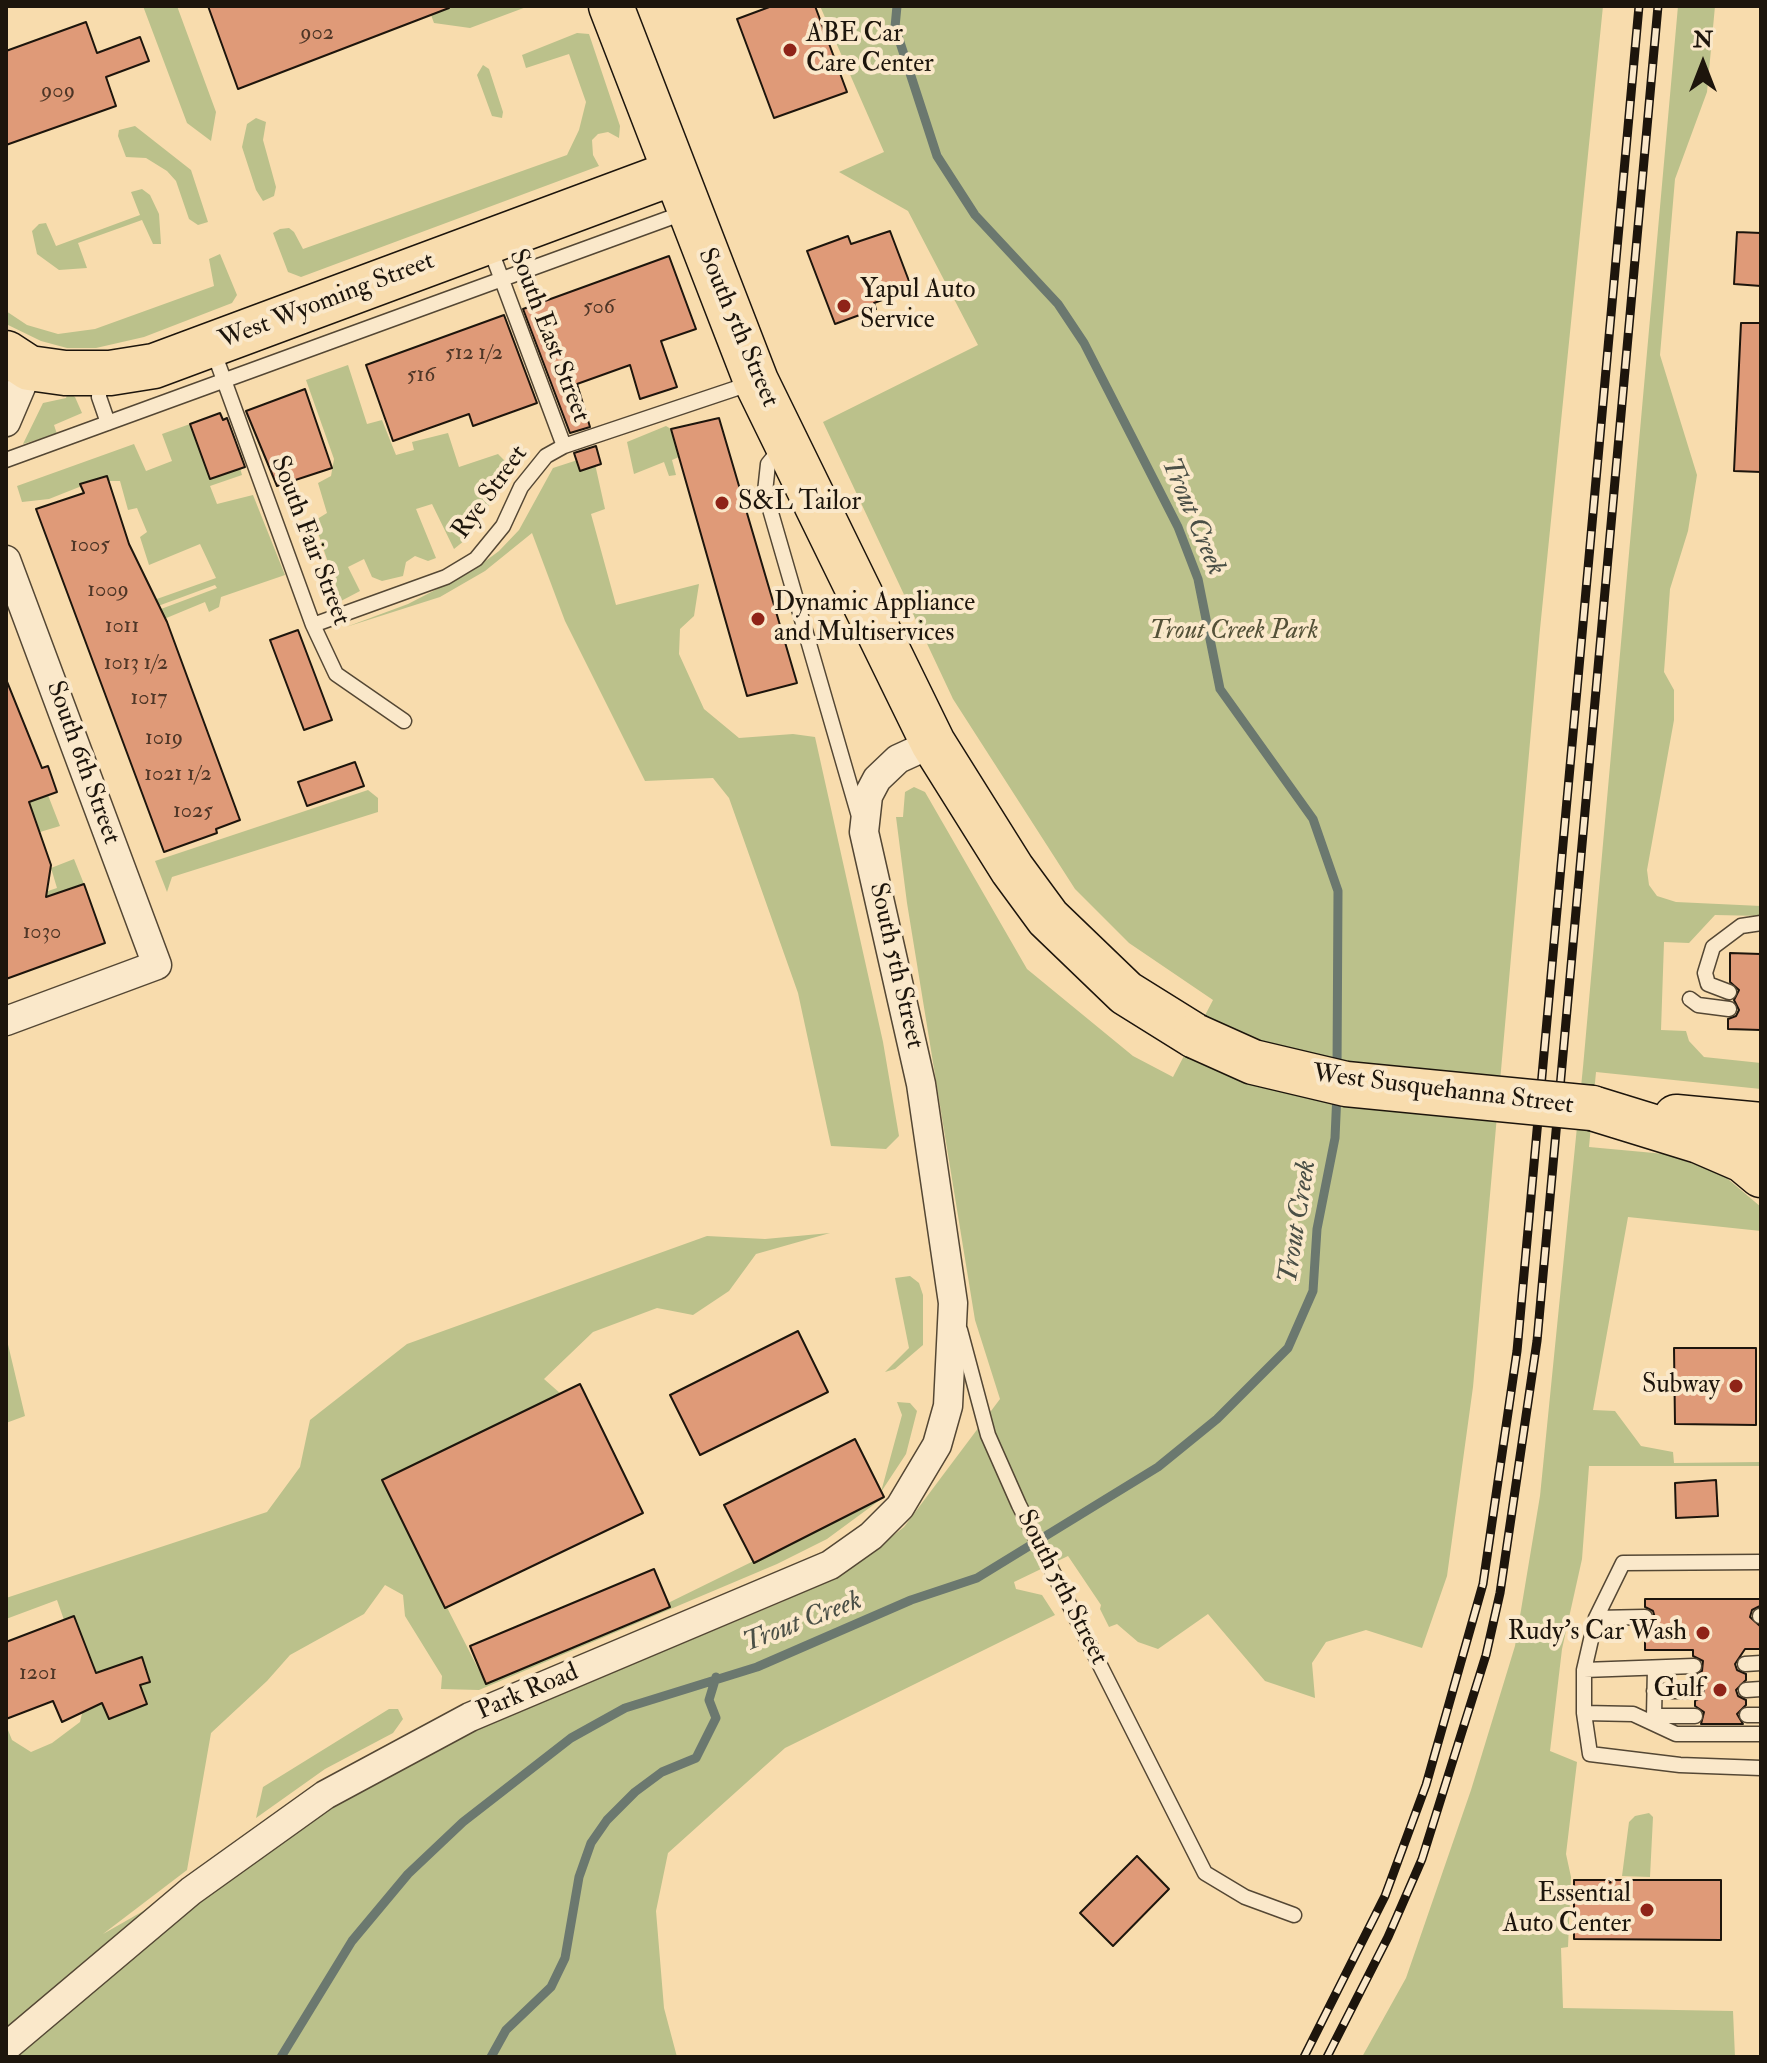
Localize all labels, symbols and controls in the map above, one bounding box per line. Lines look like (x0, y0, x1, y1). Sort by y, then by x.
place label: ABE Car Care Center (806, 19, 934, 80)
house number: 902 (300, 21, 334, 47)
north arrow (1663, 24, 1743, 104)
text: N (1693, 26, 1713, 54)
marker: ABE Car Care Center (781, 41, 799, 59)
house number: 909 (41, 79, 75, 105)
street label: South 5th Street (690, 244, 784, 412)
street label: South East Street (501, 245, 595, 427)
street label: West Wyoming Street (215, 247, 439, 357)
place label: Yapul Auto Service (860, 275, 976, 336)
house number: 506 (583, 295, 615, 321)
marker: Yapul Auto Service (835, 297, 853, 315)
house number: 512 1/2 (445, 341, 503, 367)
house number: 516 (407, 363, 435, 389)
street label: Rye Street (447, 440, 535, 546)
street label: South Fair Street (262, 452, 356, 630)
water label: Trout Creek (1152, 453, 1232, 581)
place label: S&L Tailor (738, 487, 861, 519)
marker: S&L Tailor (713, 494, 731, 512)
house number: 1005 (70, 533, 110, 559)
house number: 1009 (87, 578, 129, 604)
place label: Dynamic Appliance and Multiservices (774, 588, 975, 650)
marker: Dynamic Appliance and Multiservices (749, 610, 767, 628)
house number: 1011 (105, 614, 139, 640)
park label: Trout Creek Park (1150, 616, 1318, 648)
house number: 1013 1/2 (104, 651, 168, 677)
street label: South 6th Street (38, 677, 126, 849)
house number: 1017 (131, 686, 167, 712)
house number: 1019 (145, 726, 183, 752)
house number: 1021 1/2 (144, 762, 212, 788)
house number: 1025 (173, 799, 213, 825)
street label: South 5th Street (861, 880, 929, 1052)
house number: 1030 (23, 920, 61, 946)
street label: West Susquehanna Street (1311, 1060, 1575, 1122)
water label: Trout Creek (1273, 1158, 1325, 1286)
place label: Subway (1642, 1370, 1720, 1402)
marker: Subway (1727, 1377, 1745, 1395)
street label: South 5th Street (1009, 1505, 1113, 1671)
water label: Trout Creek (739, 1585, 867, 1661)
place label: Rudy's Car Wash (1508, 1617, 1687, 1649)
marker: Rudy's Car Wash (1694, 1624, 1712, 1642)
street label: Park Road (473, 1658, 583, 1728)
house number: 1201 (19, 1661, 57, 1687)
place label: Gulf (1654, 1674, 1704, 1706)
marker: Gulf (1711, 1681, 1729, 1699)
place label: Essential Auto Center (1503, 1879, 1631, 1940)
marker: Essential Auto Center (1638, 1901, 1656, 1919)

